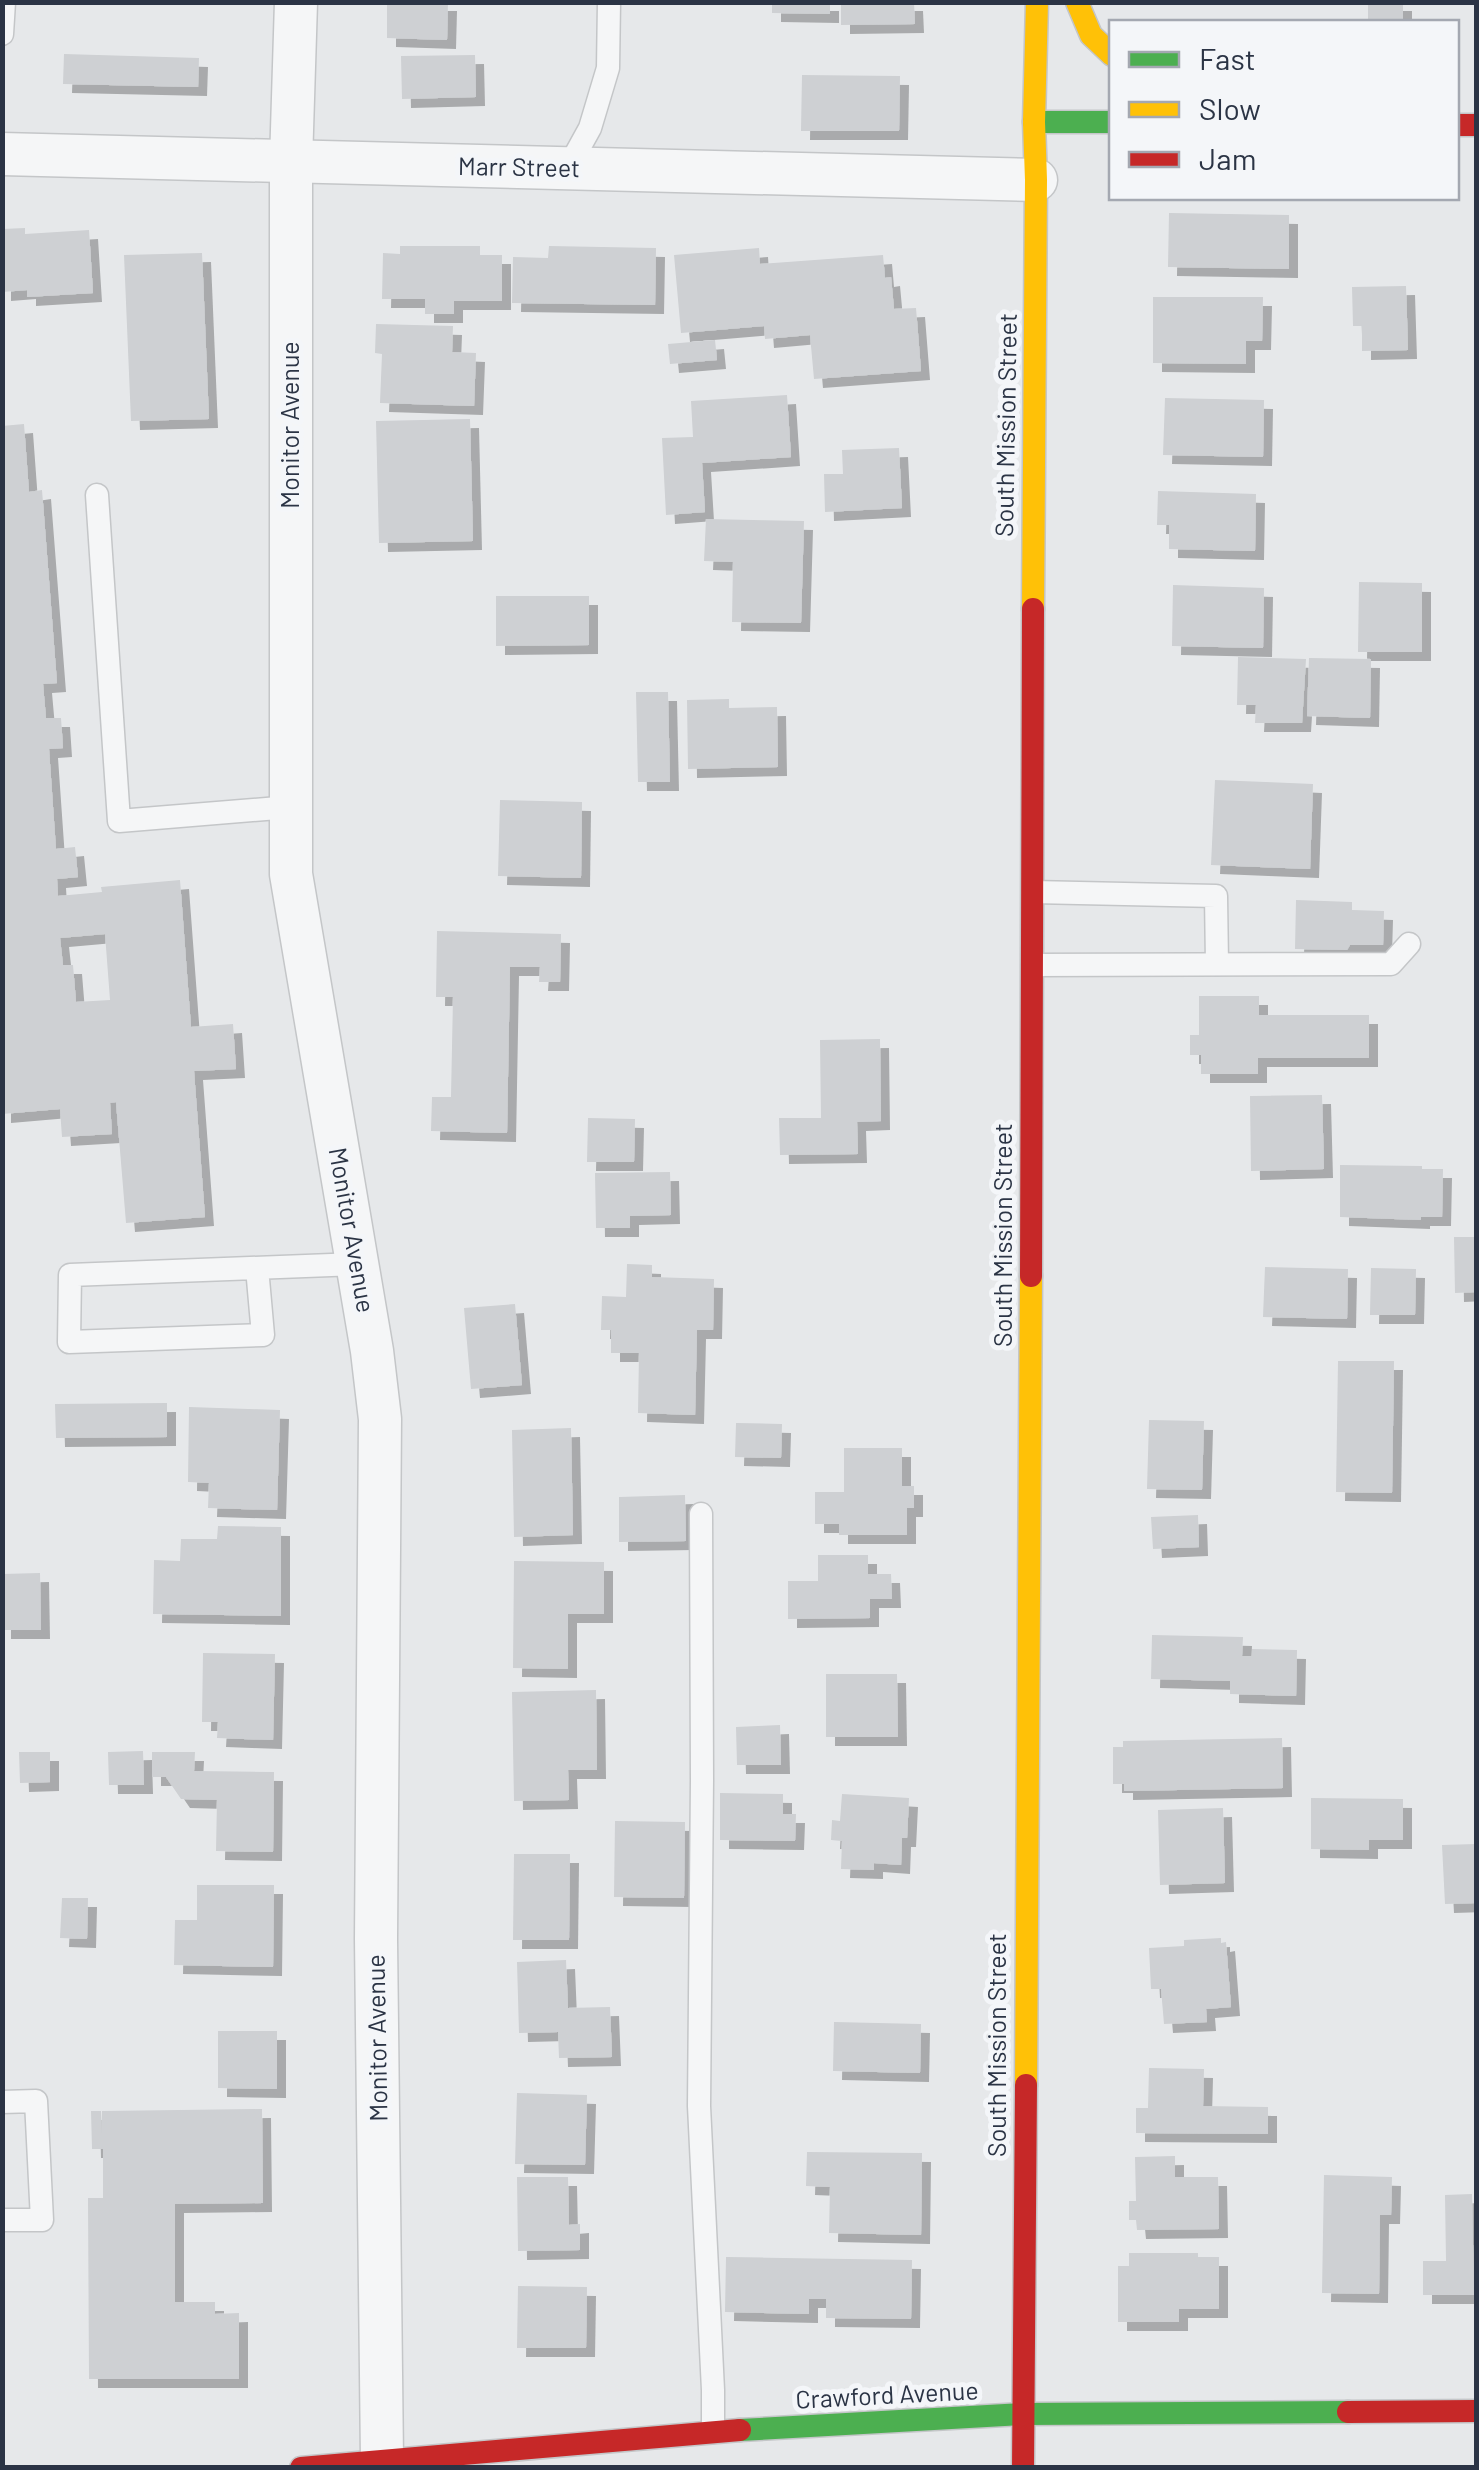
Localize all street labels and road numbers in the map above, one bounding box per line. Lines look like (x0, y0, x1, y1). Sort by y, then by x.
street label: Marr Street (458, 150, 580, 182)
street label: South Mission Street (988, 313, 1022, 537)
street label: Monitor Avenue (274, 341, 304, 509)
street label: South Mission Street (987, 1123, 1017, 1347)
street label: Monitor Avenue (324, 1145, 382, 1315)
street label: South Mission Street (981, 1933, 1011, 2157)
street label: Monitor Avenue (360, 1954, 392, 2122)
street label: Crawford Avenue (795, 2374, 979, 2414)

